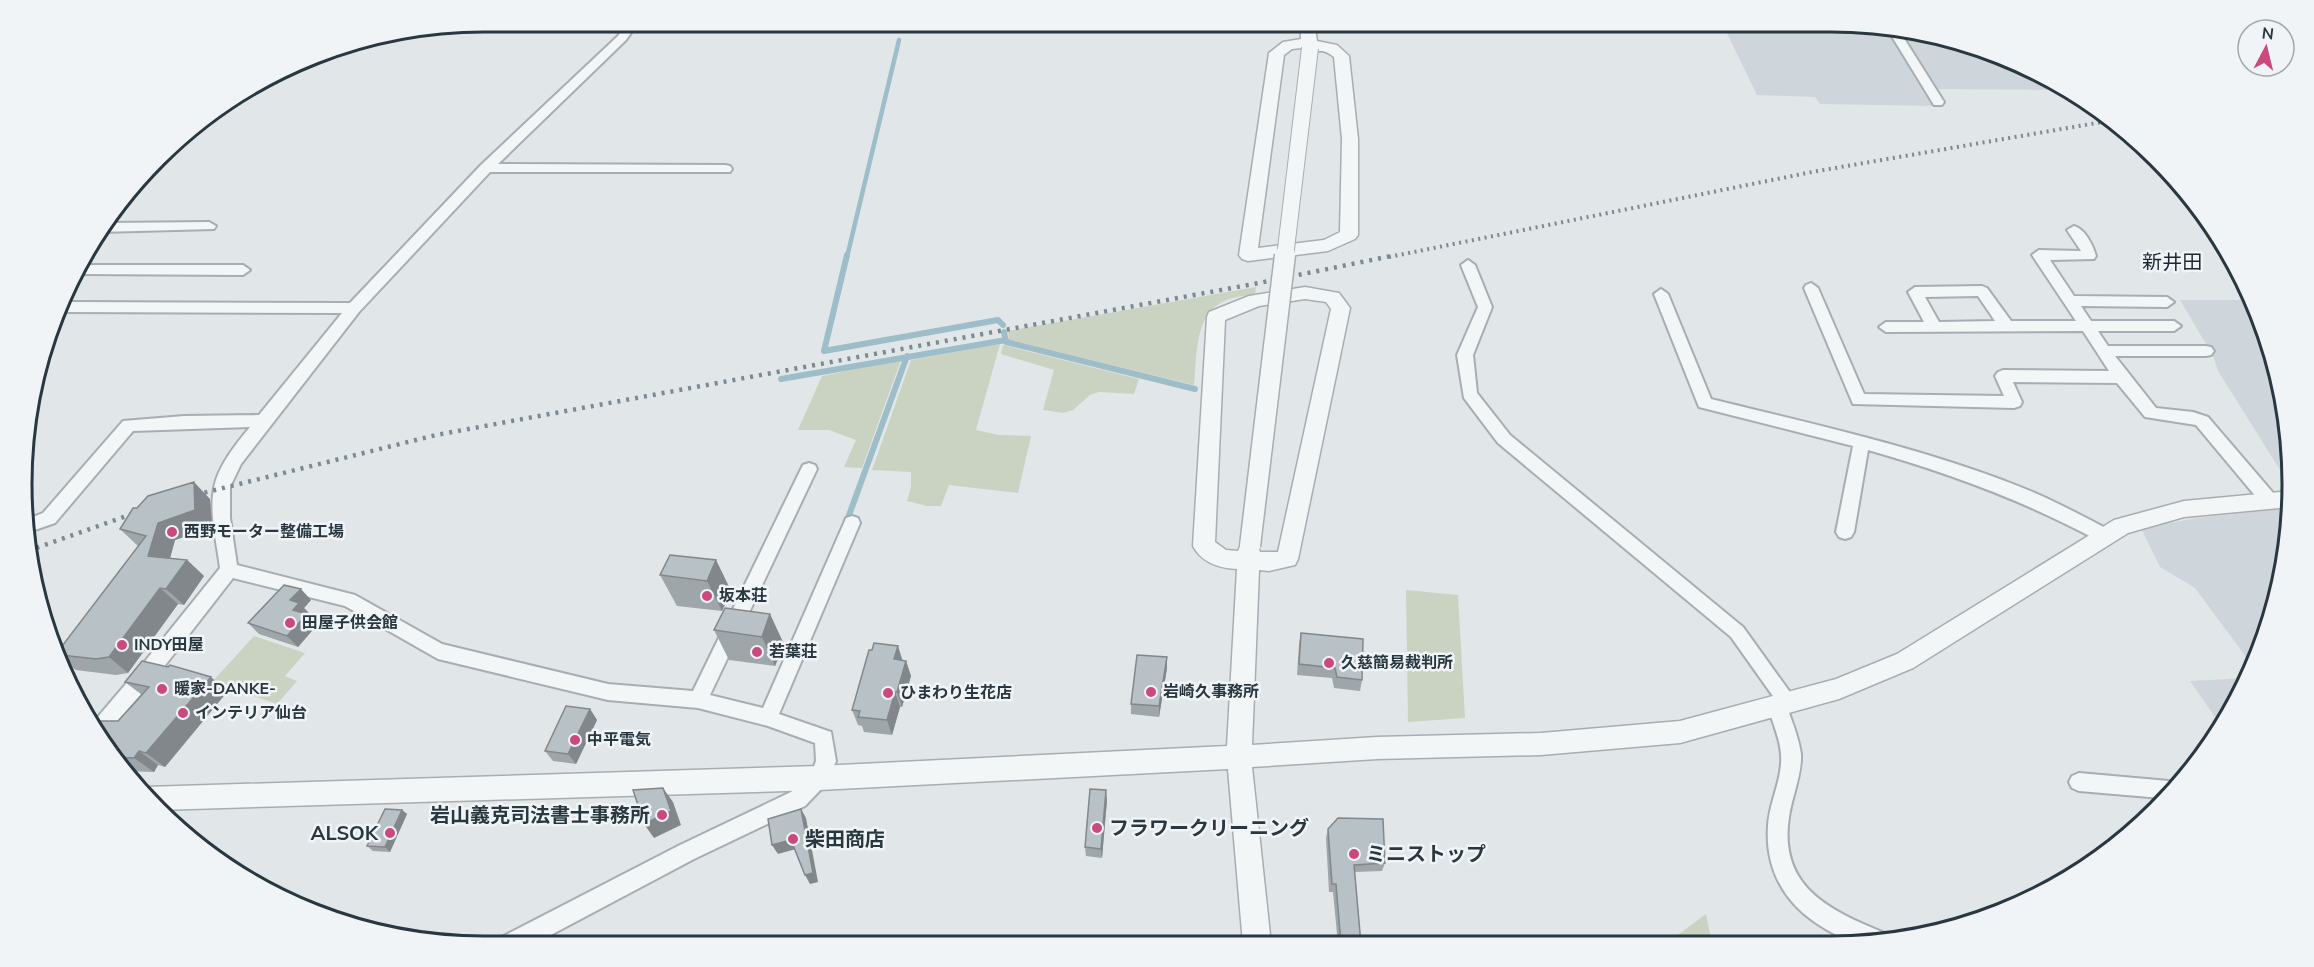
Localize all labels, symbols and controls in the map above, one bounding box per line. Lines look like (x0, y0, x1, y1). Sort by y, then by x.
north arrow (2236, 18, 2296, 78)
text: N (2260, 22, 2275, 46)
district label: 新井田 (2142, 249, 2202, 276)
place label: 西野モーター整備工場 (184, 521, 344, 543)
marker: 西野モーター整備工場 (165, 525, 179, 539)
place label: 坂本荘 (719, 585, 767, 607)
marker: 坂本荘 (700, 589, 714, 603)
place label: 田屋子供会館 (302, 612, 398, 634)
marker: 田屋子供会館 (283, 616, 297, 630)
place label: INDY田屋 (134, 634, 204, 656)
marker: INDY田屋 (115, 638, 129, 652)
place label: 若葉荘 (769, 641, 817, 663)
marker: 若葉荘 (750, 645, 764, 659)
place label: 久慈簡易裁判所 (1341, 652, 1453, 674)
marker: 久慈簡易裁判所 (1322, 656, 1336, 670)
place label: 暖家-DANKE- (174, 678, 276, 700)
place label: 岩崎久事務所 (1163, 681, 1259, 703)
marker: 暖家-DANKE- (155, 682, 169, 696)
place label: ひまわり生花店 (900, 682, 1012, 704)
marker: 岩崎久事務所 (1144, 685, 1158, 699)
marker: ひまわり生花店 (881, 686, 895, 700)
place label: インテリア仙台 (195, 702, 307, 724)
marker: インテリア仙台 (176, 706, 190, 720)
place label: 中平電気 (587, 729, 651, 751)
marker: 中平電気 (568, 733, 582, 747)
place label: 岩山義克司法書士事務所 (430, 802, 650, 829)
marker: 岩山義克司法書士事務所 (655, 808, 669, 822)
place label: フラワークリーニング (1109, 815, 1309, 842)
place label: ALSOK (311, 820, 379, 847)
marker: フラワークリーニング (1090, 821, 1104, 835)
marker: ALSOK (383, 826, 397, 840)
place label: 柴田商店 (805, 826, 885, 853)
marker: 柴田商店 (786, 832, 800, 846)
place label: ミニストップ (1366, 841, 1486, 868)
marker: ミニストップ (1347, 847, 1361, 861)

